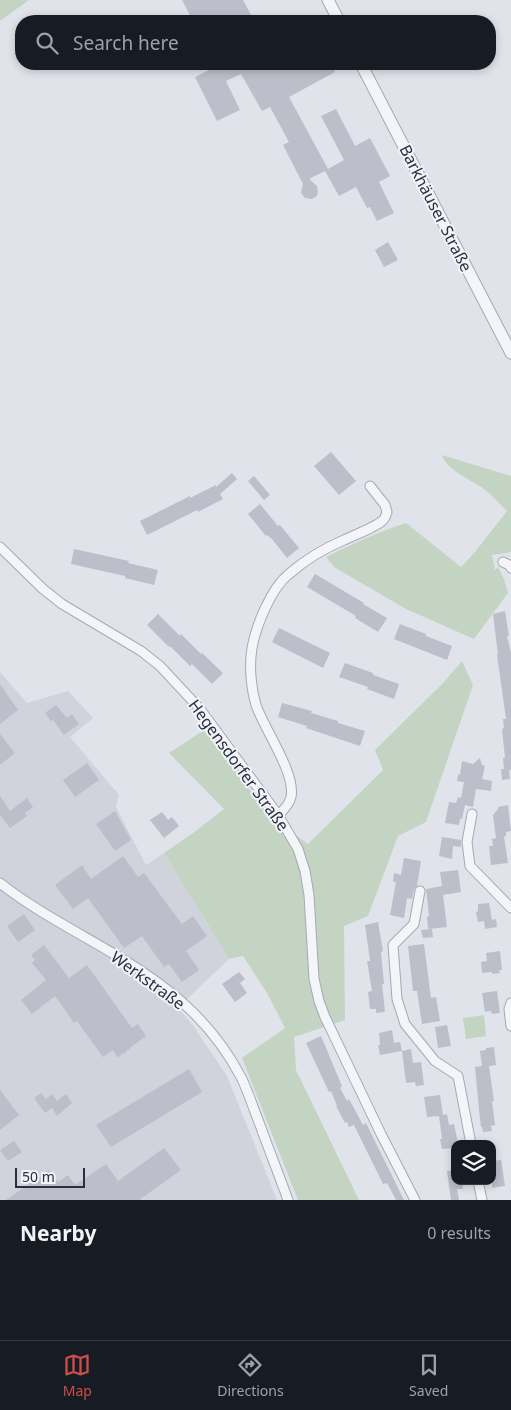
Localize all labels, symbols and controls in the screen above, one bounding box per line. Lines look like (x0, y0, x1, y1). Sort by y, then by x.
search box (15, 15, 496, 70)
icon: search (33, 29, 61, 57)
text: Search here (73, 30, 179, 56)
street label: Barkhäuser Straße (394, 141, 478, 275)
street label: Hegensdorfer Straße (184, 695, 294, 835)
street label: Werkstraße (107, 946, 189, 1014)
map controls (451, 1140, 496, 1185)
button: layers (451, 1140, 496, 1185)
scale bar (15, 1165, 85, 1188)
text: 50 m (22, 1167, 55, 1186)
text: Nearby (20, 1219, 96, 1247)
text: 0 results (427, 1222, 491, 1244)
tab: Map (63, 1351, 92, 1400)
tab: Directions (217, 1351, 284, 1400)
tab: Saved (409, 1351, 448, 1400)

